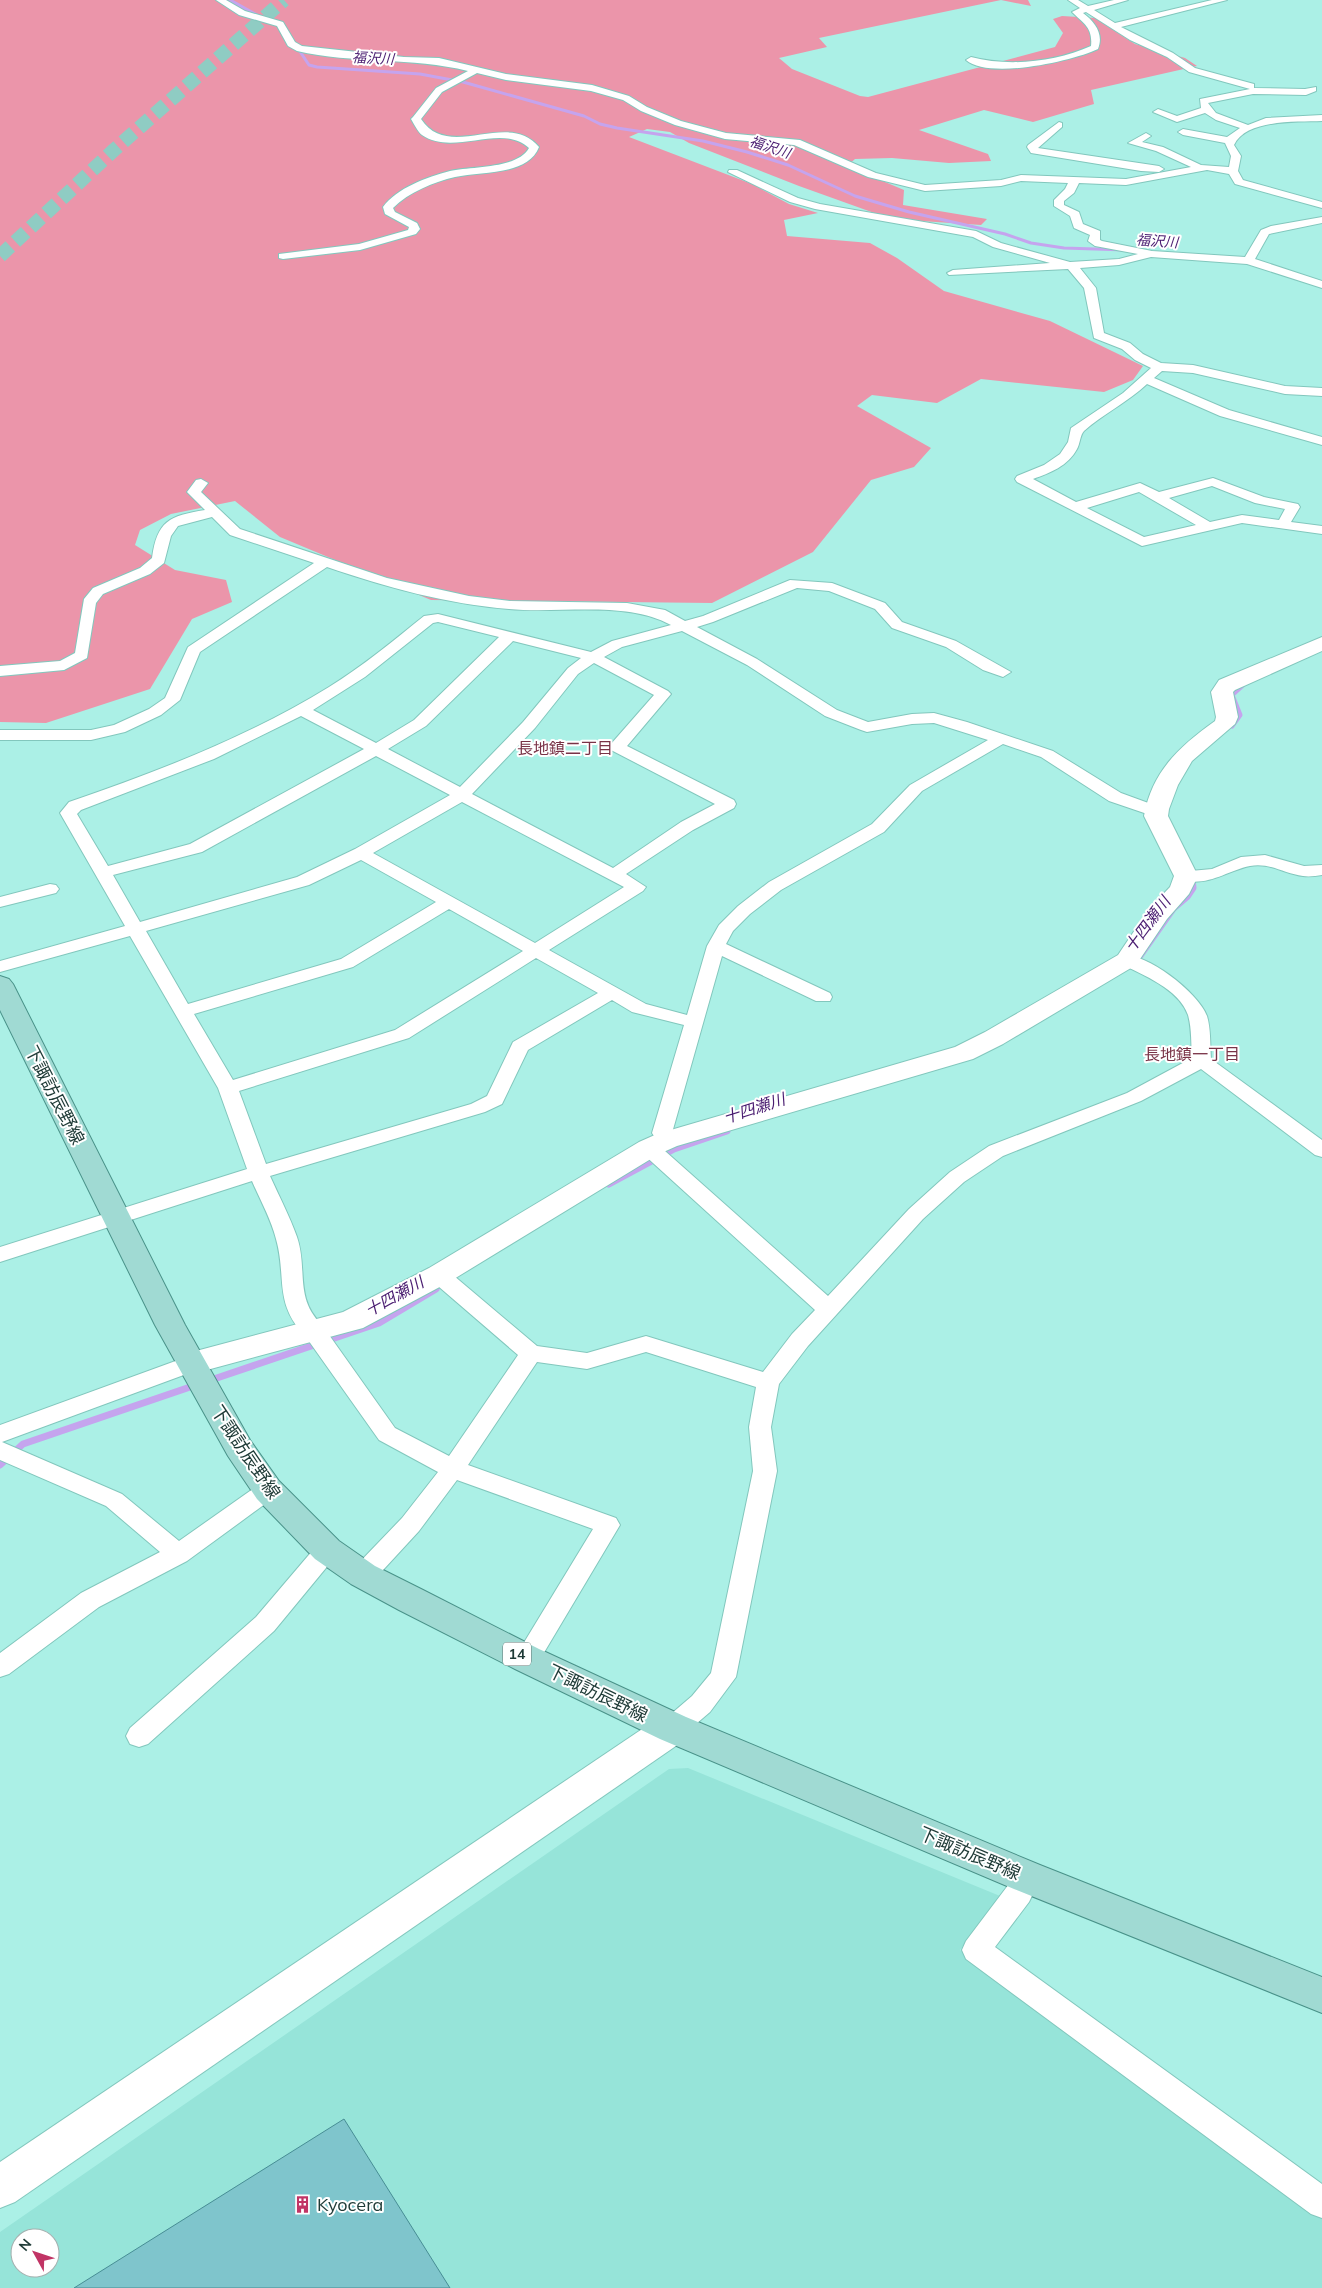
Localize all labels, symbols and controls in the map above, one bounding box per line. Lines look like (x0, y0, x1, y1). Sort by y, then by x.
water label: 福沢川 (352, 48, 396, 68)
water label: 福沢川 (747, 132, 795, 163)
water label: 福沢川 (1135, 231, 1181, 252)
district label: 長地鎮二丁目 (517, 738, 613, 758)
water label: 十四瀬川 (1120, 891, 1175, 956)
street label: 下諏訪辰野線 (20, 1042, 90, 1148)
district label: 長地鎮一丁目 (1144, 1044, 1240, 1064)
water label: 十四瀬川 (720, 1088, 789, 1127)
water label: 十四瀬川 (361, 1271, 429, 1320)
street label: 下諏訪辰野線 (206, 1401, 286, 1503)
road number: 14 (503, 1642, 531, 1666)
street label: 下諏訪辰野線 (544, 1659, 652, 1727)
street label: 下諏訪辰野線 (916, 1821, 1024, 1885)
place label: Kyocera (317, 2193, 383, 2216)
building icon: Kyocera (293, 2194, 313, 2214)
north arrow (10, 2228, 60, 2278)
text: N (15, 2235, 35, 2254)

